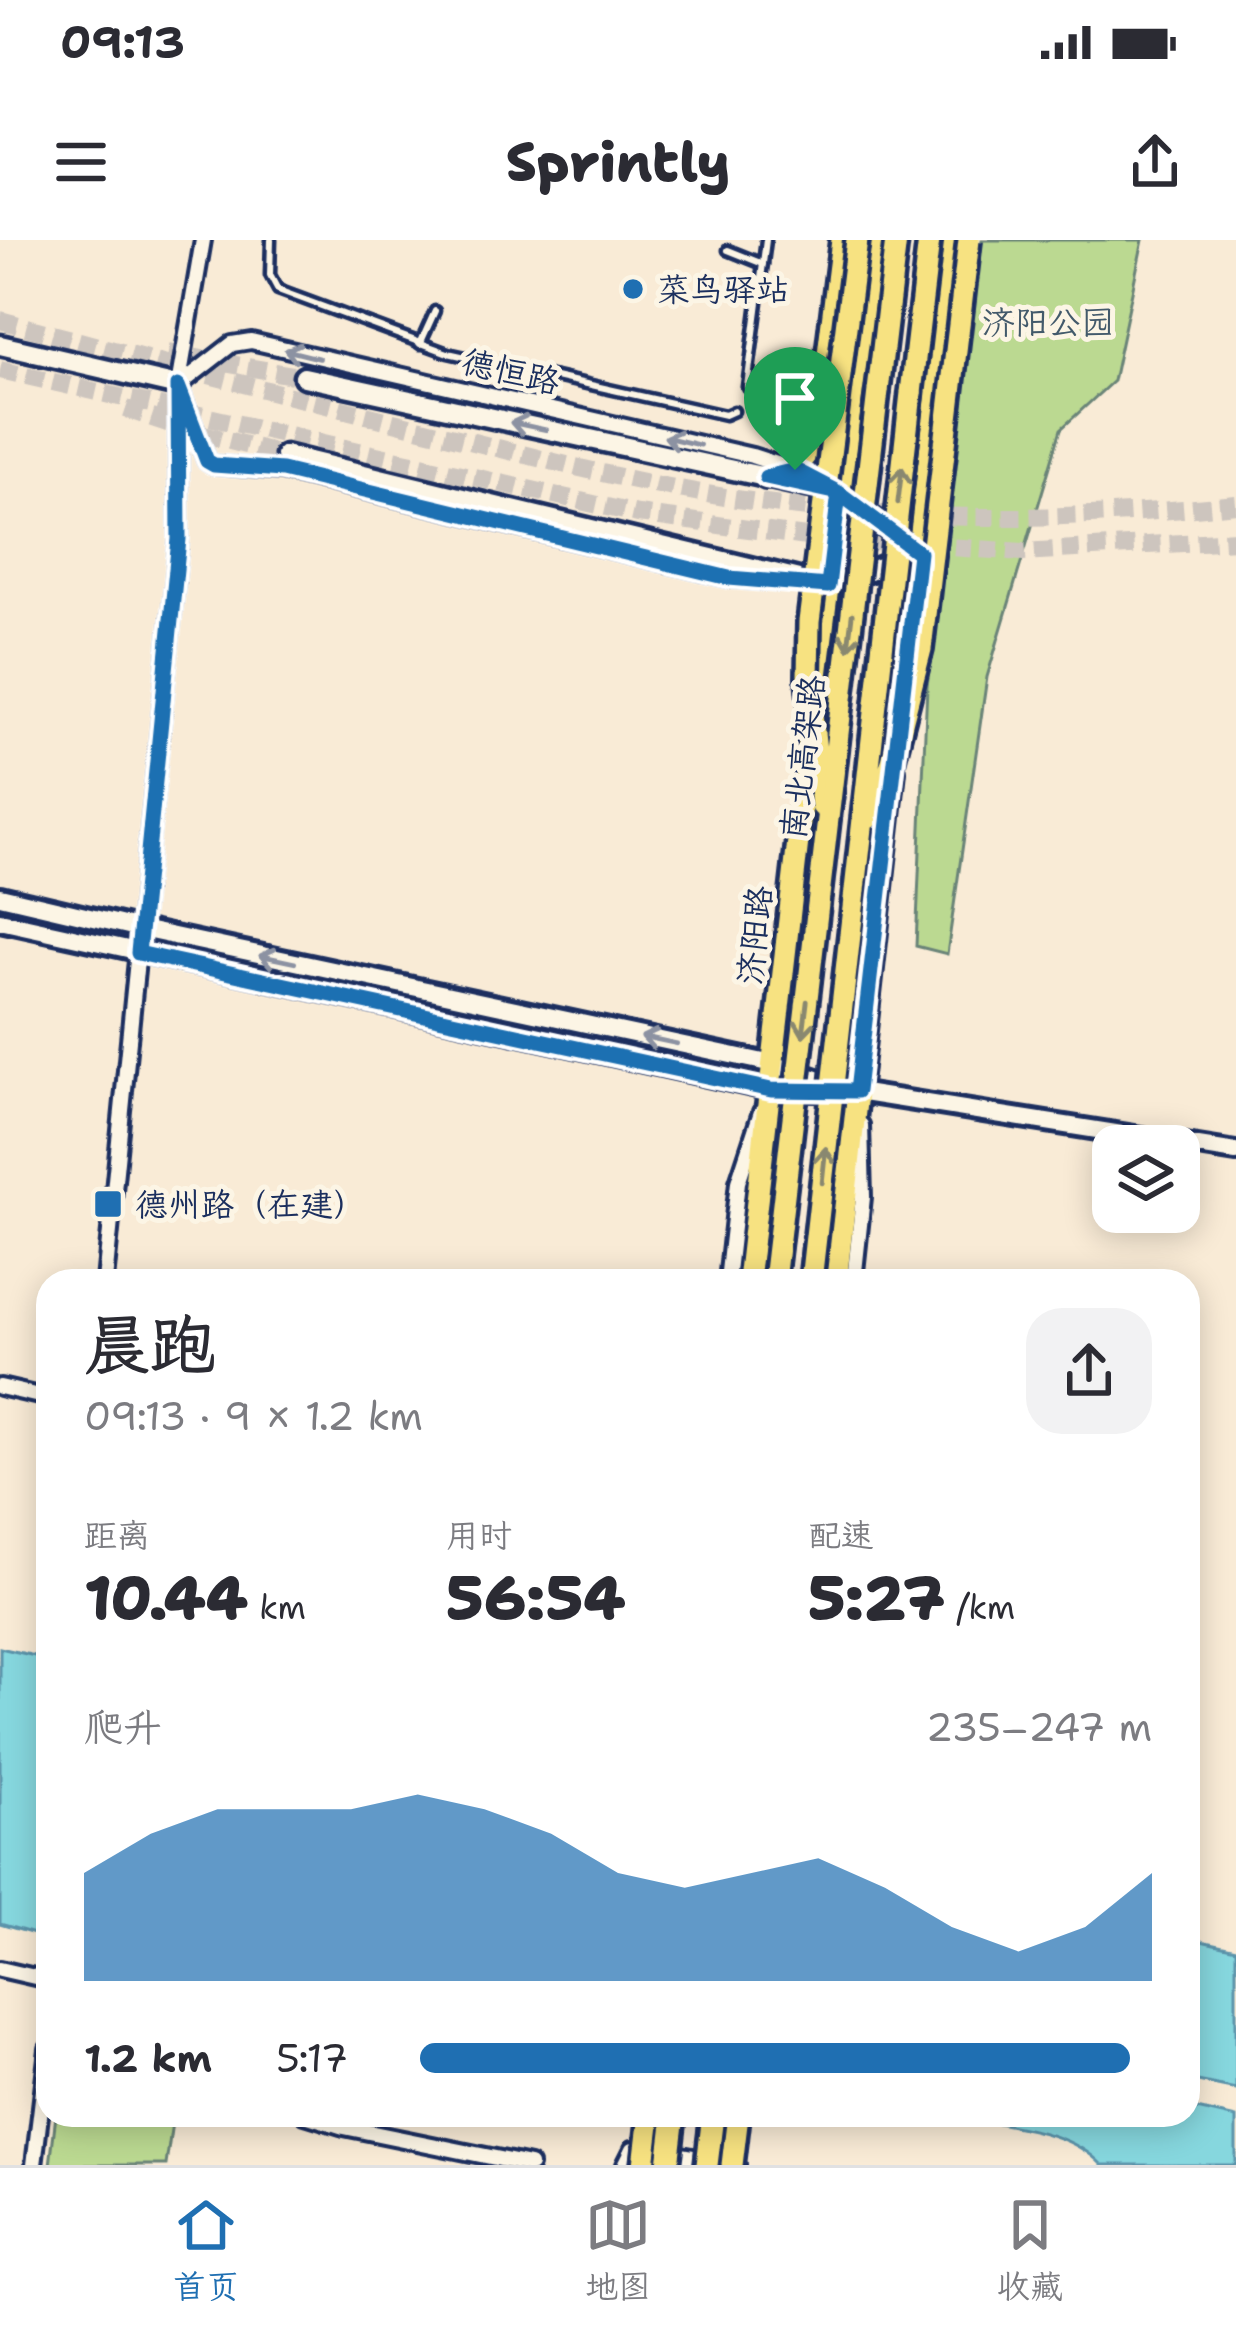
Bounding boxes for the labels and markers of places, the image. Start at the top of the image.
place label: 菜鸟驿站 [657,267,789,312]
marker: 菜鸟驿站 [620,276,646,302]
pin [744,347,846,470]
place label: 德州路（在建） [135,1182,366,1227]
marker: 德州路（在建） [92,1188,124,1220]

